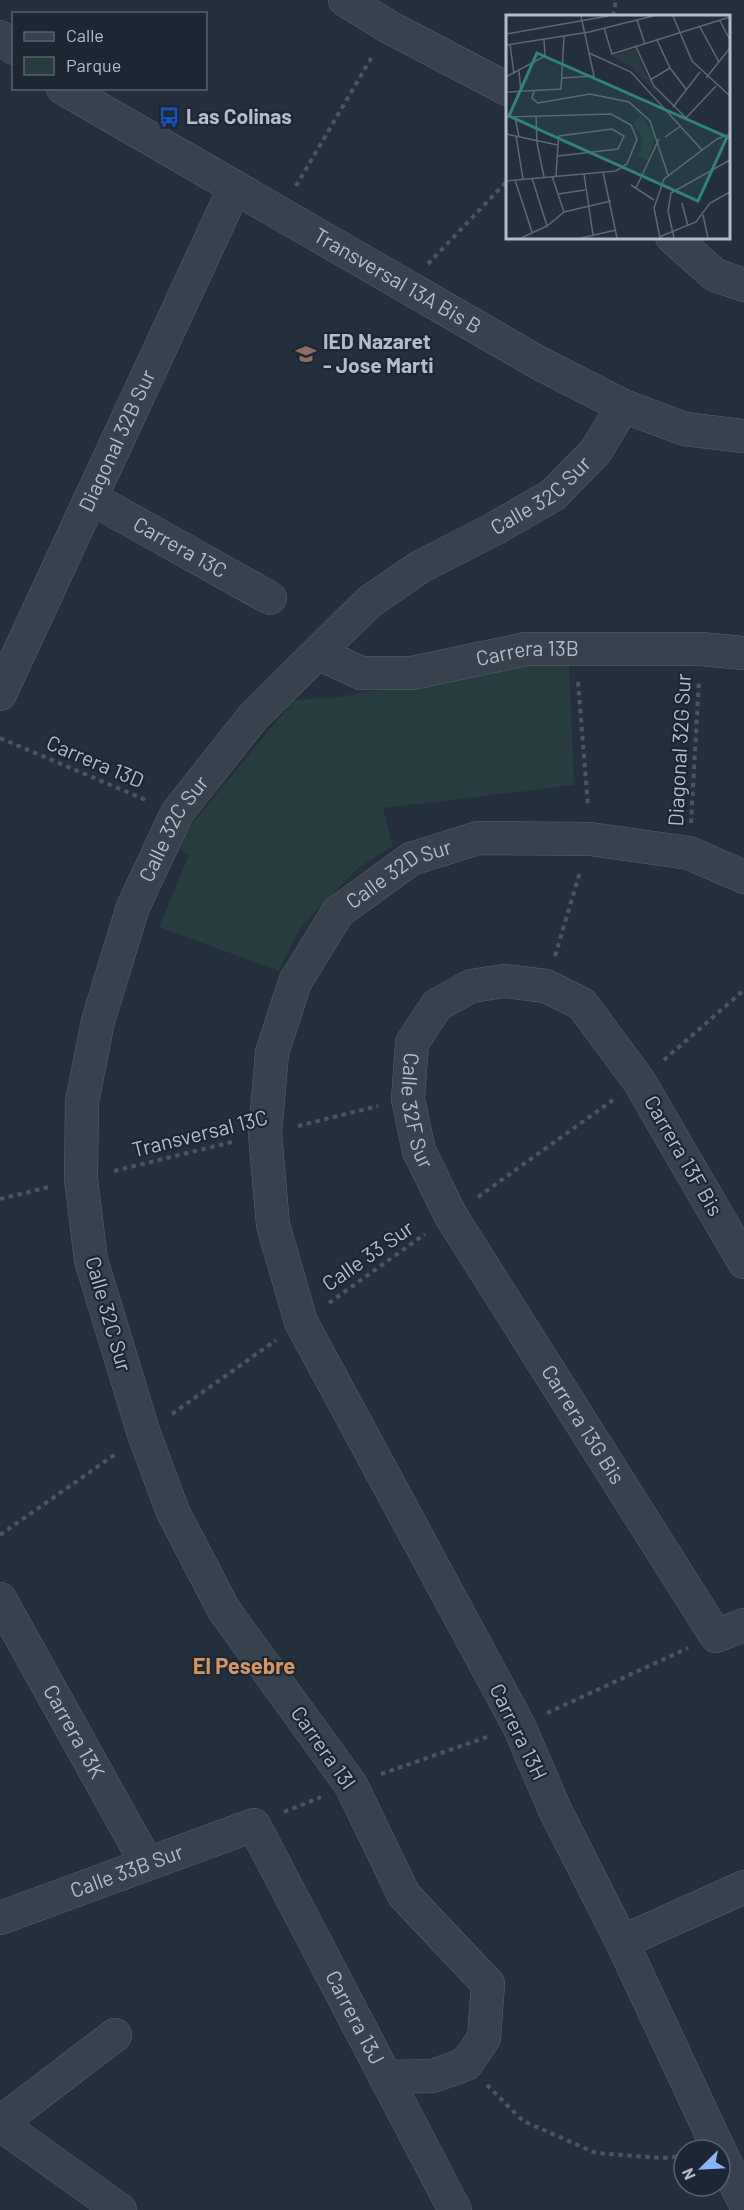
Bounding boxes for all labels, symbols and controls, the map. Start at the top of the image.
legend [12,12,207,90]
inset map [506,15,729,238]
text: Calle [66,24,104,46]
text: Parque [66,54,121,76]
place label: Las Colinas [186,103,292,128]
bus stop icon: Las Colinas [157,105,181,129]
street label: Transversal 13A Bis B [310,222,486,338]
place label: IED Nazaret - Jose Marti [323,328,434,377]
school or university icon: IED Nazaret - Jose Marti [294,342,318,366]
street label: Diagonal 32B Sur [72,365,160,515]
street label: Calle 32C Sur [486,450,595,539]
street label: Carrera 13C [130,510,232,583]
street label: Carrera 13B [473,635,579,670]
street label: Diagonal 32G Sur [662,672,695,827]
street label: Carrera 13D [43,729,148,792]
street label: Calle 32C Sur [133,770,213,885]
street label: Calle 32D Sur [340,833,455,913]
street label: Calle 32F Sur [397,1052,440,1173]
street label: Carrera 13F Bis [640,1090,729,1220]
street label: Transversal 13C [129,1104,270,1162]
street label: Calle 33 Sur [317,1214,418,1295]
street label: Calle 32C Sur [81,1253,138,1374]
street label: Carrera 13G Bis [537,1360,631,1488]
district label: El Pesebre [193,1652,295,1678]
street label: Carrera 13H [485,1679,553,1784]
street label: Carrera 13K [39,1680,111,1783]
street label: Carrera 13I [287,1701,362,1794]
street label: Calle 33B Sur [66,1838,187,1902]
street label: Carrera 13J [321,1966,391,2068]
north arrow [672,2138,732,2198]
text: N [677,2166,699,2183]

